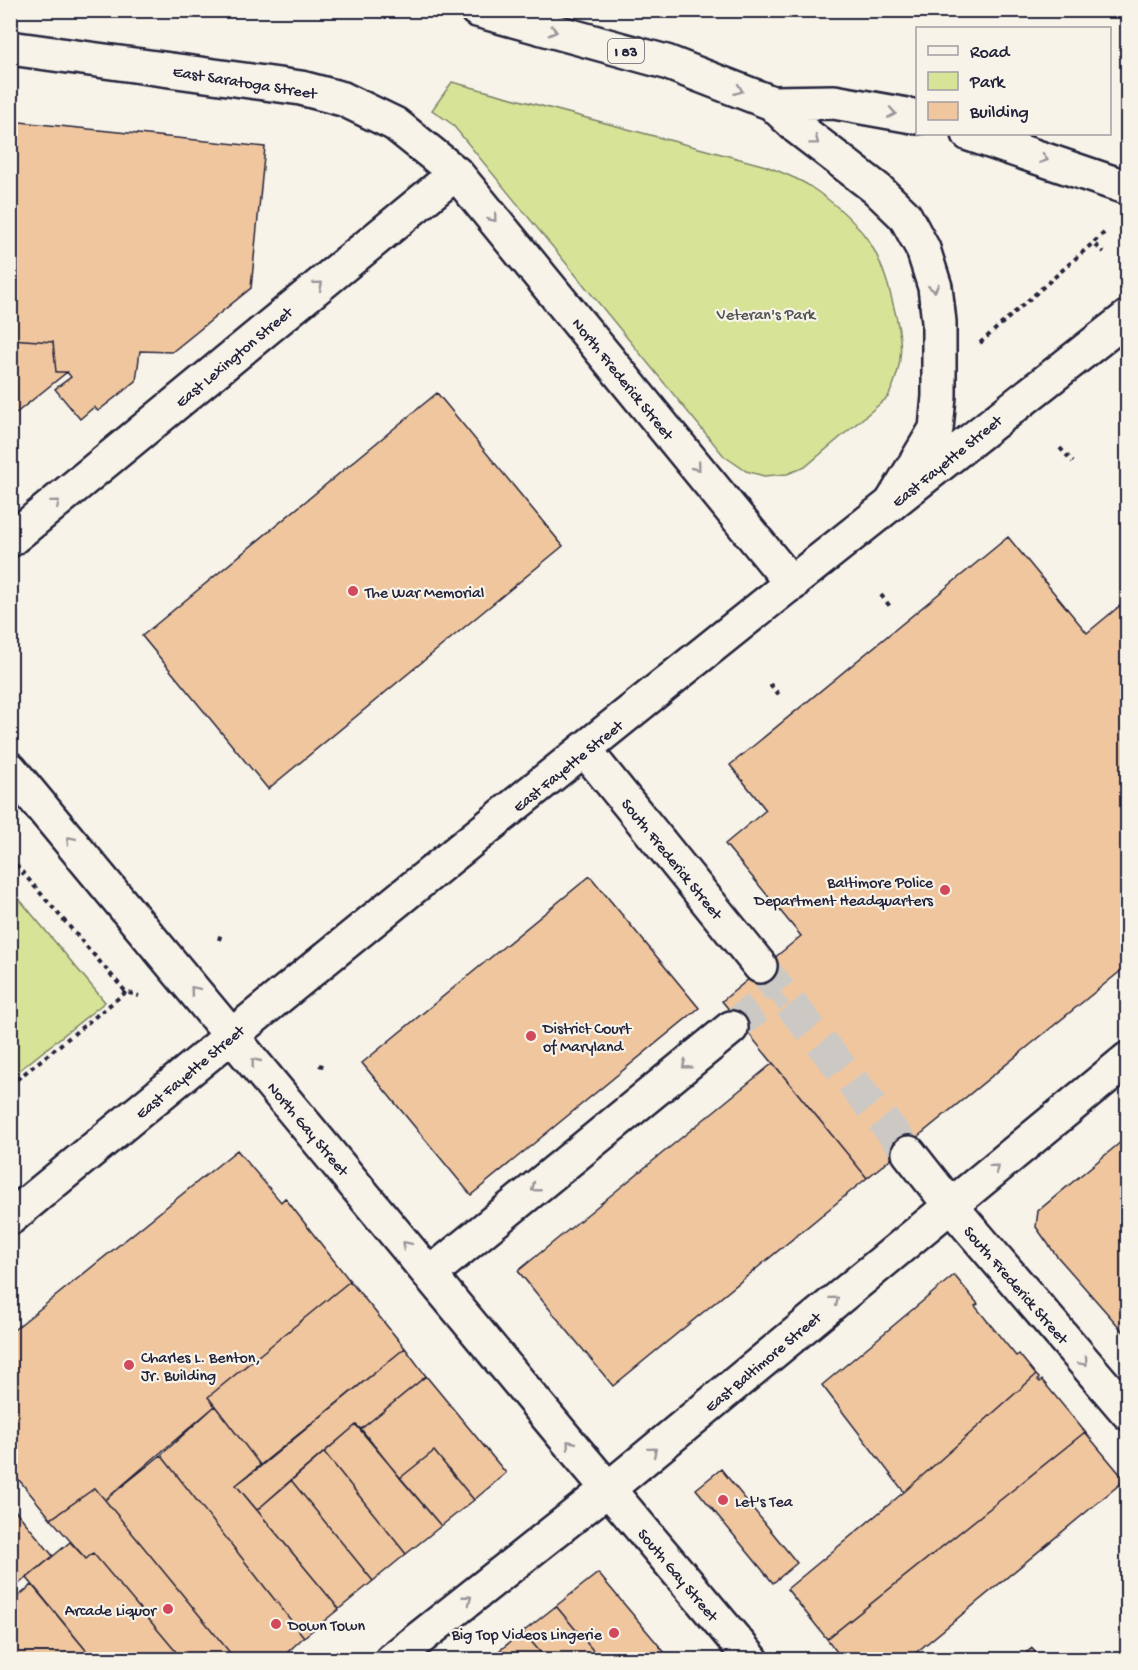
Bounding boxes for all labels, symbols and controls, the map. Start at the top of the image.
one-way arrow [548,24,558,37]
legend [916,27,1111,135]
road number: I 83 [608,39,644,63]
text: Road [970,43,1011,64]
street label: East Saratoga Street [171,64,319,105]
text: Park [969,73,1006,94]
one-way arrow [733,83,744,95]
text: Building [969,103,1029,124]
one-way arrow [887,106,897,119]
one-way arrow [809,134,820,145]
one-way arrow [1038,152,1049,165]
one-way arrow [486,211,497,222]
one-way arrow [313,282,324,293]
one-way arrow [927,283,940,293]
street label: East Lexington Street [173,303,299,413]
park label: Veteran's Park [716,307,817,326]
street label: North Frederick Street [566,315,677,446]
street label: East Fayette Street [889,412,1008,513]
one-way arrow [690,460,701,471]
one-way arrow [49,499,60,510]
marker: The War Memorial [346,584,360,598]
place label: The War Memorial [364,585,484,604]
street label: East Fayette Street [510,717,629,818]
street label: South Frederick Street [616,796,726,926]
one-way arrow [66,836,77,847]
place label: Baltimore Police Department Headquarters [753,875,934,912]
marker: Baltimore Police Department Headquarters [938,883,952,897]
one-way arrow [191,986,202,997]
place label: District Court of Maryland [542,1021,632,1058]
street label: East Fayette Street [133,1022,251,1125]
marker: District Court of Maryland [524,1029,538,1043]
one-way arrow [251,1058,262,1069]
one-way arrow [682,1058,693,1069]
street label: North Gay Street [262,1079,352,1182]
one-way arrow [988,1164,999,1175]
one-way arrow [531,1181,542,1192]
street label: South Frederick Street [958,1223,1072,1350]
one-way arrow [402,1241,413,1252]
one-way arrow [828,1297,839,1308]
street label: East Baltimore Street [702,1309,827,1418]
place label: Charles L. Benton, Jr. Building [141,1350,260,1387]
one-way arrow [1077,1355,1088,1366]
marker: Charles L. Benton, Jr. Building [122,1358,136,1372]
one-way arrow [566,1440,577,1451]
one-way arrow [646,1447,657,1458]
marker: Let's Tea [716,1493,730,1507]
place label: Let's Tea [735,1494,794,1513]
street label: South Gay Street [632,1526,722,1628]
one-way arrow [461,1596,472,1607]
marker: Arcade Liquor [161,1602,175,1616]
place label: Arcade Liquor [65,1603,157,1622]
marker: Down Town [269,1617,283,1631]
place label: Down Town [287,1618,365,1637]
marker: Big Top Videos Lingerie [607,1626,621,1640]
place label: Big Top Videos Lingerie [451,1627,603,1646]

